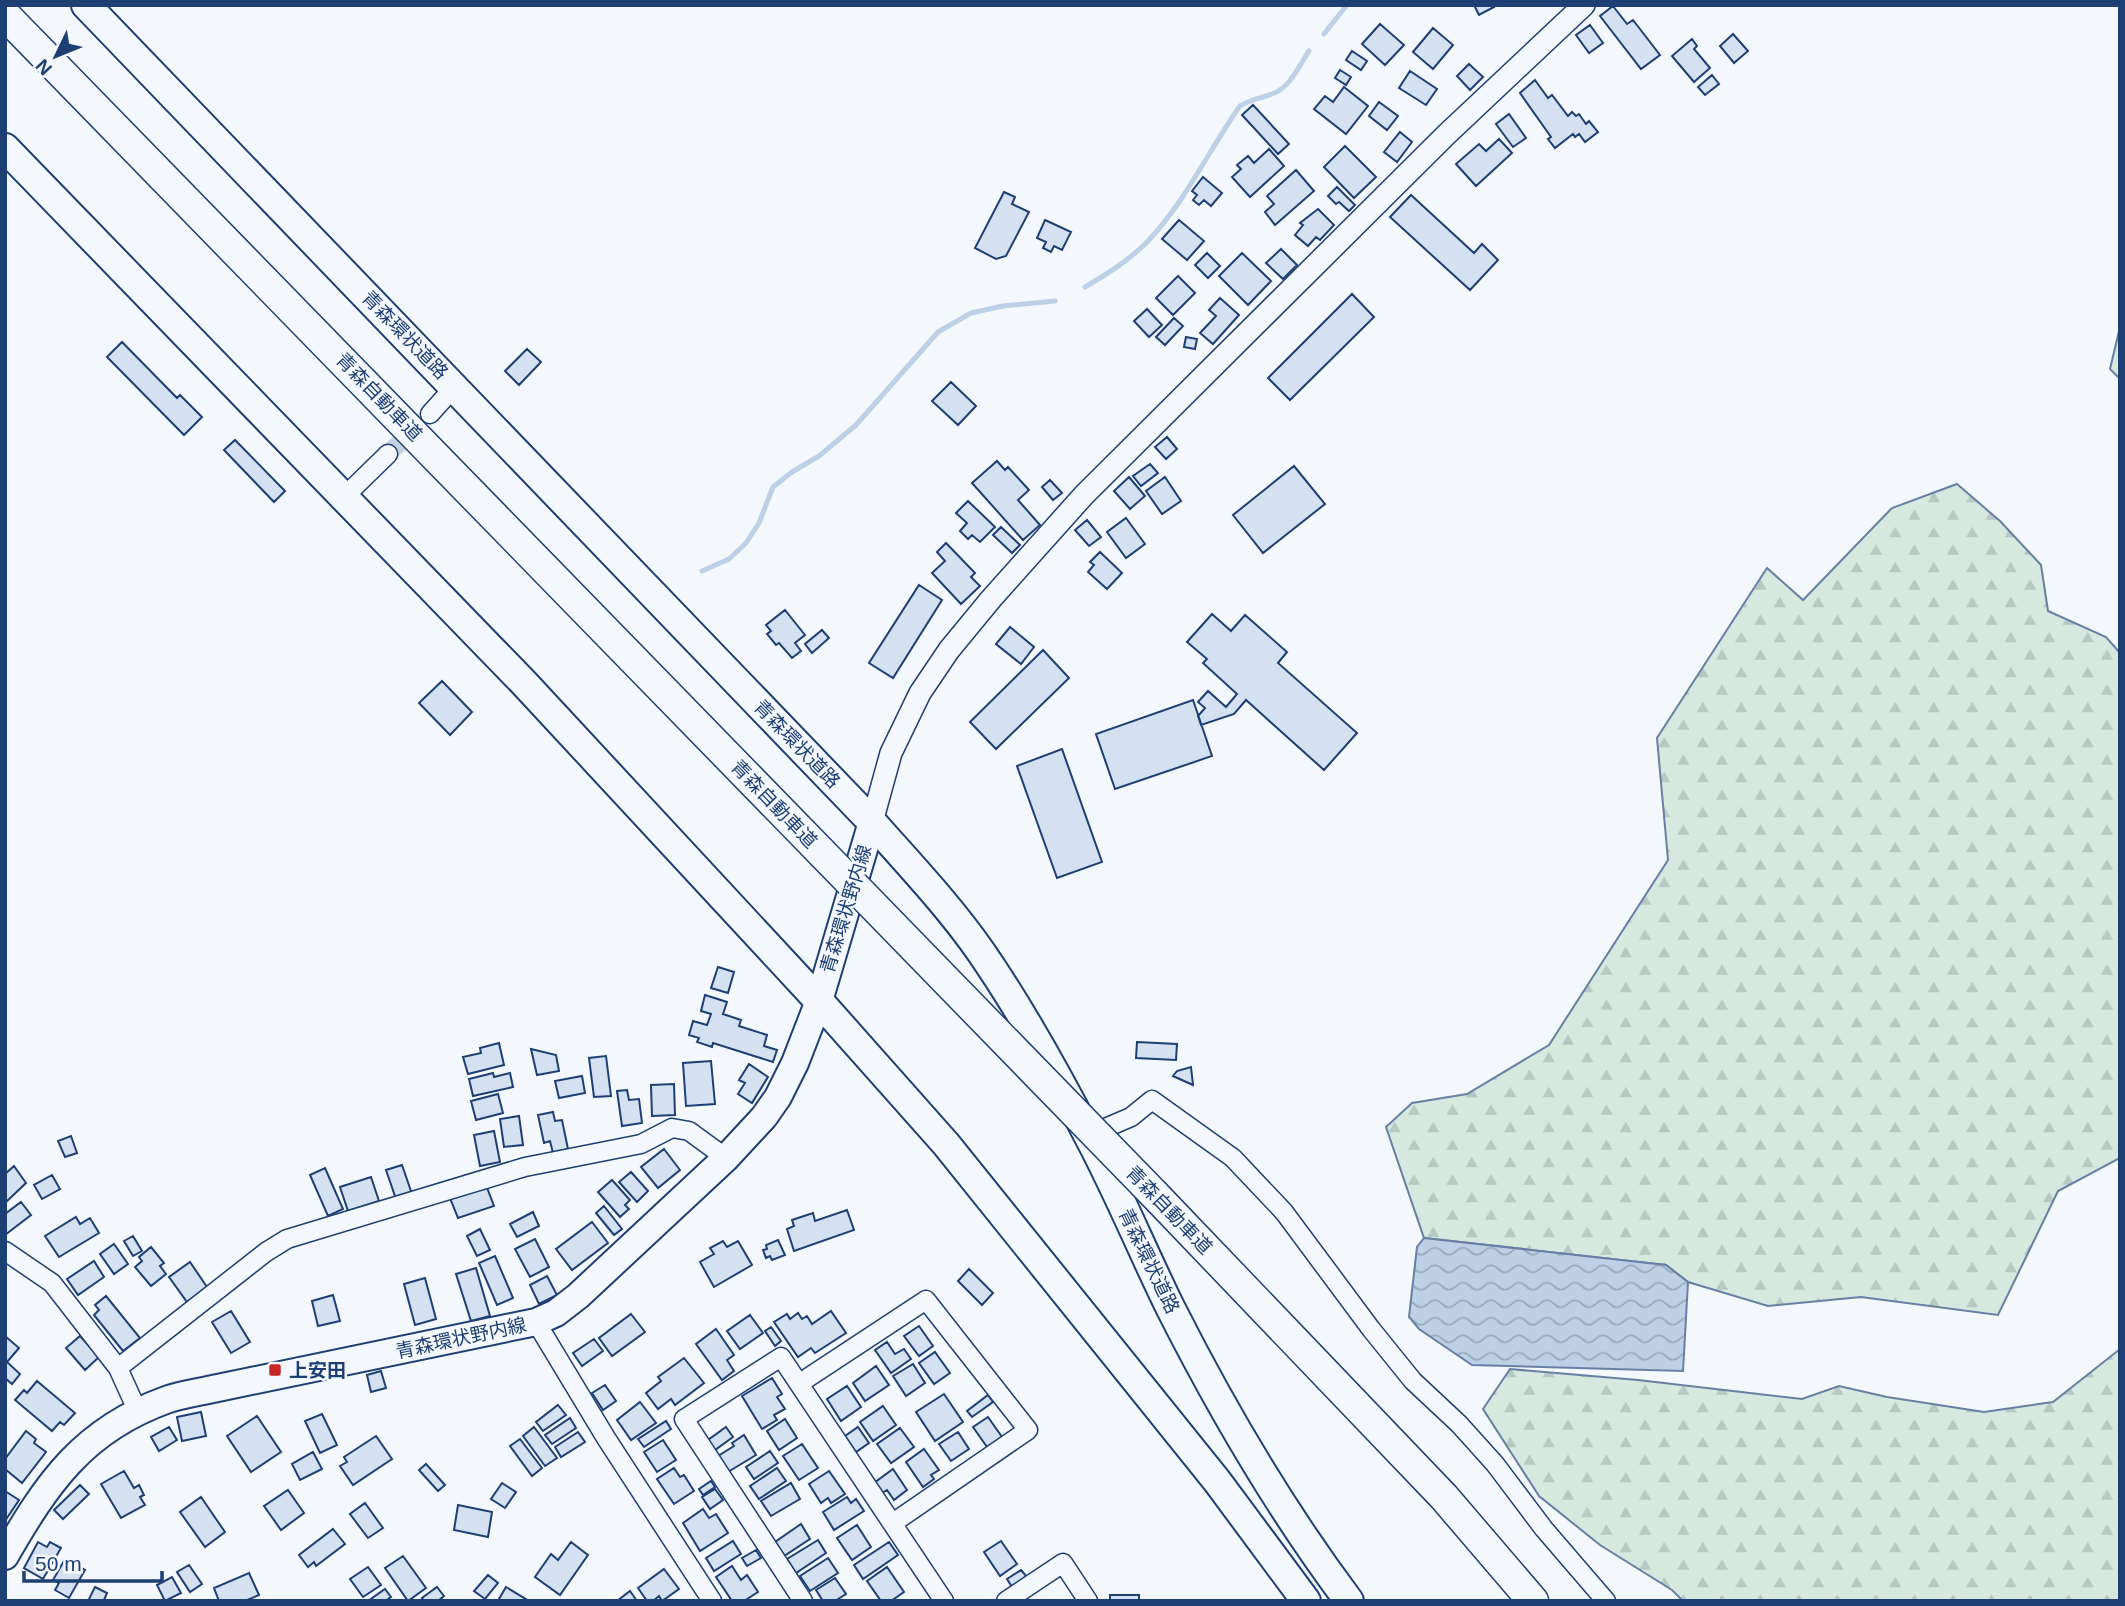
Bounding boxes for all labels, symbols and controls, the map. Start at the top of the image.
north arrow [21,21,91,91]
text: N [32,55,56,79]
street label: 青森環状道路 [358,287,452,383]
street label: 青森自動車道 [332,349,426,445]
street label: 青森環状道路 [750,696,844,792]
street label: 青森自動車道 [727,756,821,852]
street label: 青森環状野内線 [817,842,875,976]
street label: 青森自動車道 [1122,1162,1216,1258]
street label: 青森環状道路 [1115,1205,1183,1317]
street label: 青森環状野内線 [394,1314,528,1362]
place label: 上安田 [289,1360,346,1381]
marker: 上安田 [267,1362,283,1378]
scale bar [24,1540,163,1584]
text: 50 m [35,1552,82,1575]

